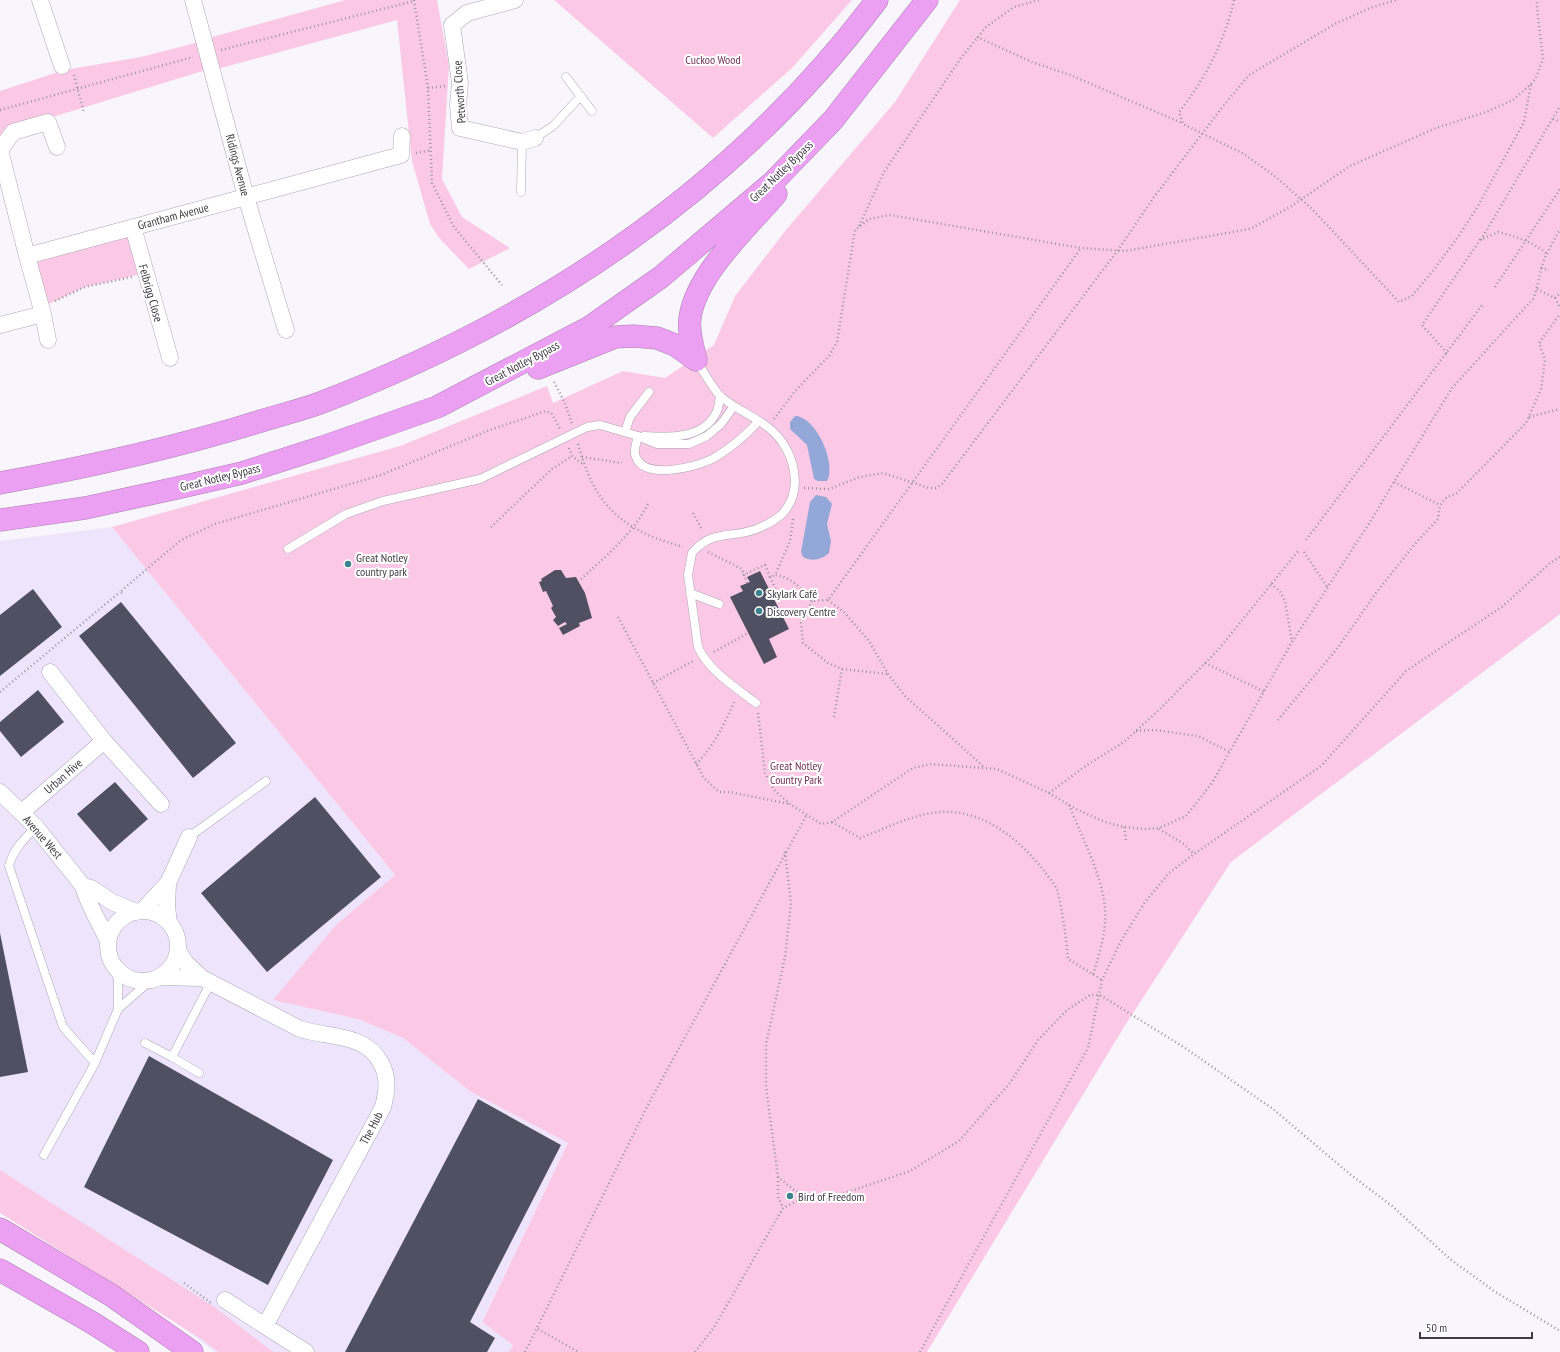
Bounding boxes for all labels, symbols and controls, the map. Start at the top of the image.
park label: Cuckoo Wood [685,52,741,67]
street label: Petworth Close [449,60,469,124]
street label: Ridings Avenue [223,133,253,198]
street label: Great Notley Bypass [746,137,816,205]
street label: Grantham Avenue [136,199,210,233]
street label: Felbrigg Close [136,262,166,324]
street label: Great Notley Bypass [482,337,562,389]
street label: Great Notley Bypass [178,460,262,494]
place label: Great Notley country park [356,550,408,579]
marker: Great Notley country park [343,559,353,569]
place label: Skylark Café [767,586,817,601]
marker: Skylark Café [754,588,764,598]
place label: Discovery Centre [767,604,836,619]
marker: Discovery Centre [754,606,764,616]
street label: Urban Hive [41,755,85,797]
park label: Great Notley Country Park [770,758,822,787]
street label: Avenue West [20,812,66,862]
street label: The Hub [356,1109,386,1147]
place label: Bird of Freedom [798,1189,864,1204]
marker: Bird of Freedom [785,1191,795,1201]
scale bar [1420,1314,1532,1340]
text: 50 m [1426,1320,1447,1335]

